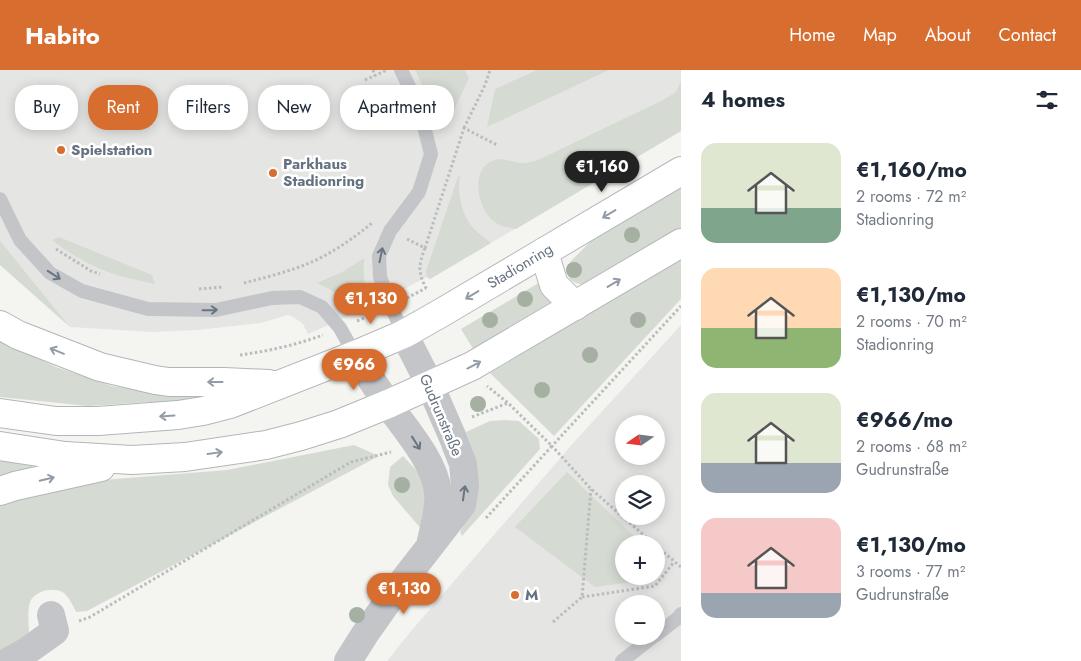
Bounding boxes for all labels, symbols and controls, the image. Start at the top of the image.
text: Habito [25,18,100,53]
text: Home [789,22,835,48]
text: Map [863,22,897,48]
text: About [925,22,970,48]
text: Contact [998,22,1056,48]
chip: Buy [15,85,78,130]
chip: Rent [88,85,158,130]
chip: Filters [168,85,248,130]
chip: New [258,85,330,130]
chip: Apartment [340,85,454,130]
text: 4 homes [701,85,785,115]
icon: filters [1033,86,1061,114]
place label: Spielstation [71,139,153,161]
marker: Spielstation [55,144,67,156]
pin: €1,160 [561,150,643,193]
place label: Parkhaus Stadionring [283,153,364,192]
text: €1,160 [575,155,629,178]
text: €1,160/mo [856,155,967,185]
icon: home [741,163,801,223]
marker: Parkhaus Stadionring [267,167,279,179]
text: 2 rooms · 72 m² [856,185,966,208]
text: Stadionring [856,208,934,231]
one-way arrow [603,209,617,219]
street label: Stadionring [483,238,557,294]
one-way arrow [377,248,386,264]
one-way arrow [47,269,61,280]
one-way arrow [607,277,621,287]
text: €1,130/mo [856,280,966,310]
pin: €1,130 [330,282,412,325]
text: €1,130 [345,287,397,310]
icon: home [741,288,801,348]
one-way arrow [465,290,479,300]
one-way arrow [201,305,217,314]
text: 2 rooms · 70 m² [856,310,967,333]
text: Stadionring [856,333,934,356]
one-way arrow [50,345,65,355]
pin: €966 [324,348,384,391]
text: €966 [333,353,375,376]
one-way arrow [467,359,481,369]
street label: Gudrunstraße [414,371,468,460]
one-way arrow [207,377,223,387]
text: €966/mo [856,405,953,435]
one-way arrow [159,412,175,421]
icon: home [741,413,801,473]
north arrow [615,415,665,465]
map controls [615,415,665,645]
text: 2 rooms · 68 m² [856,435,967,458]
one-way arrow [411,436,421,450]
one-way arrow [207,447,223,457]
text: Gudrunstraße [856,458,949,481]
one-way arrow [39,474,55,483]
button: layers [615,475,665,525]
one-way arrow [459,485,469,501]
text: €1,130/mo [856,530,966,560]
button: + [615,535,665,585]
icon: home [741,538,801,598]
text: 3 rooms · 77 m² [856,560,965,583]
pin: €1,130 [363,572,445,615]
text: €1,130 [378,577,430,600]
text: Gudrunstraße [856,583,949,606]
place label: M [525,584,538,606]
marker: M [509,589,521,601]
button: − [615,595,665,645]

